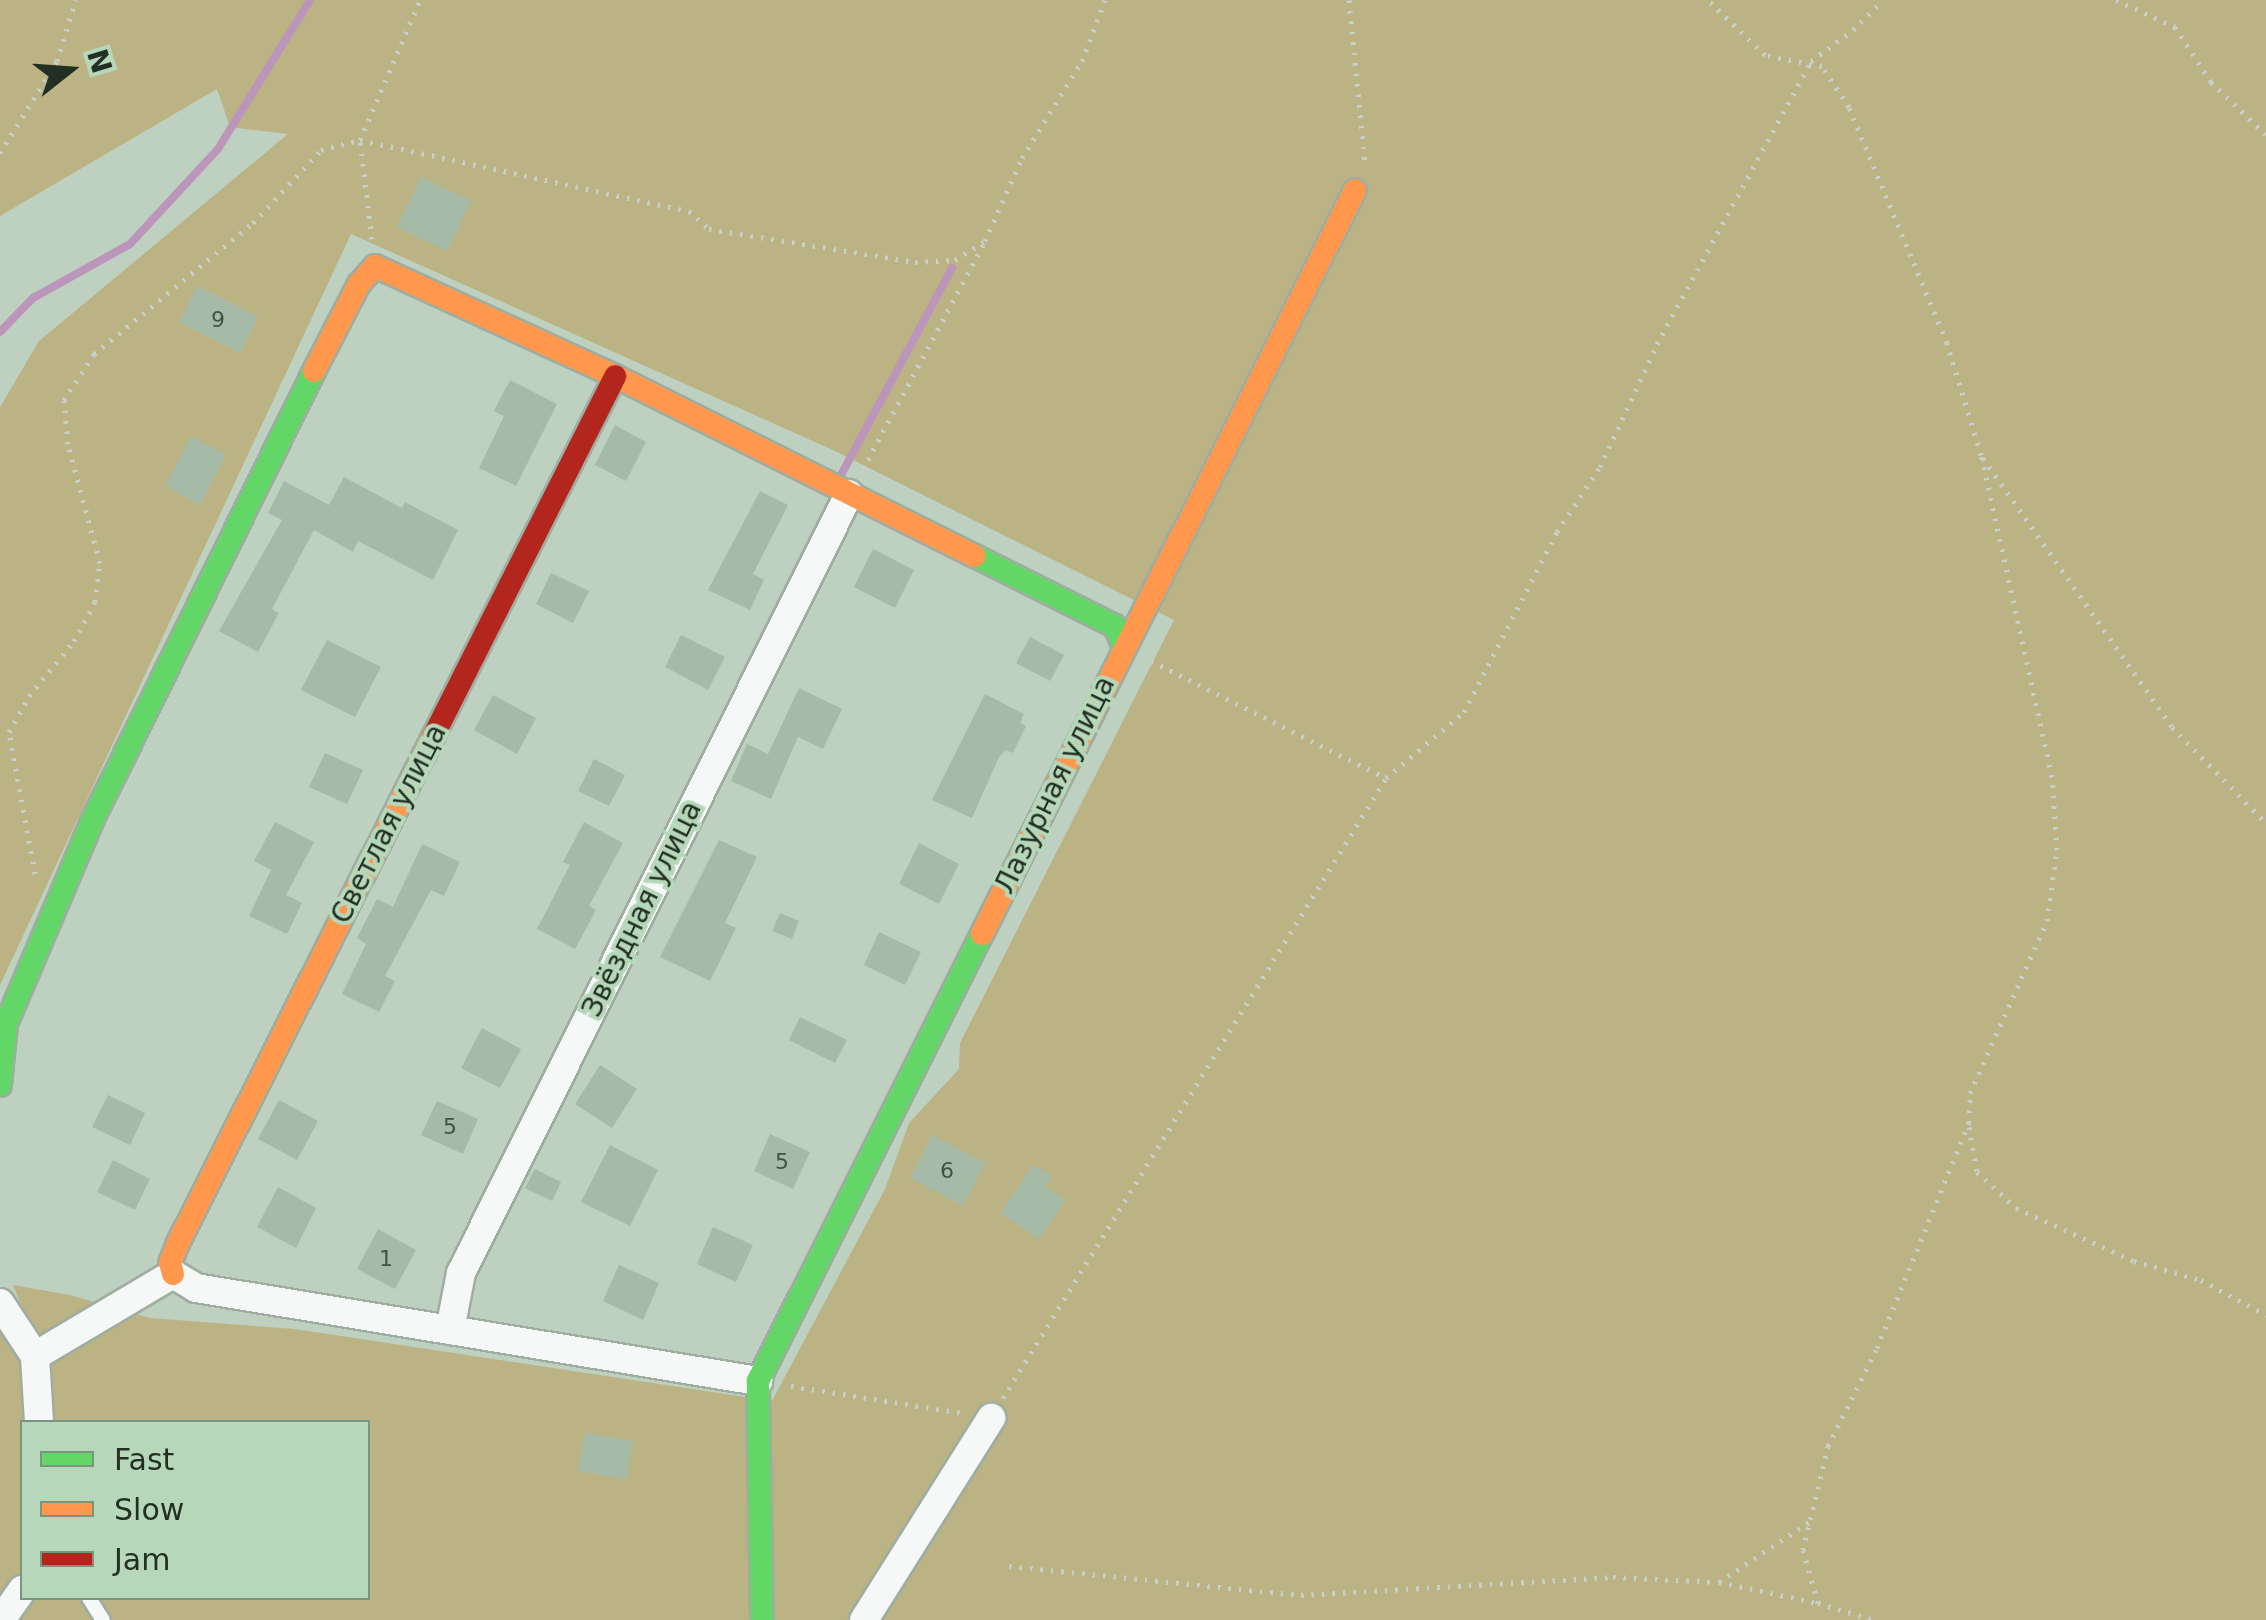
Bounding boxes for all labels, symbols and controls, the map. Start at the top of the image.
north arrow [20,20,120,120]
text: N [80,45,118,77]
house number: 9 [211,307,225,333]
street label: Лазурная улица [988,671,1122,899]
street label: Светлая улица [324,719,454,929]
street label: Звёздная улица [575,796,709,1022]
house number: 5 [443,1114,457,1140]
house number: 5 [775,1149,789,1175]
house number: 6 [940,1158,954,1184]
house number: 1 [379,1246,393,1272]
legend [20,1420,370,1600]
text: Fast [114,1442,174,1477]
text: Slow [114,1492,184,1527]
text: Jam [114,1542,170,1577]

